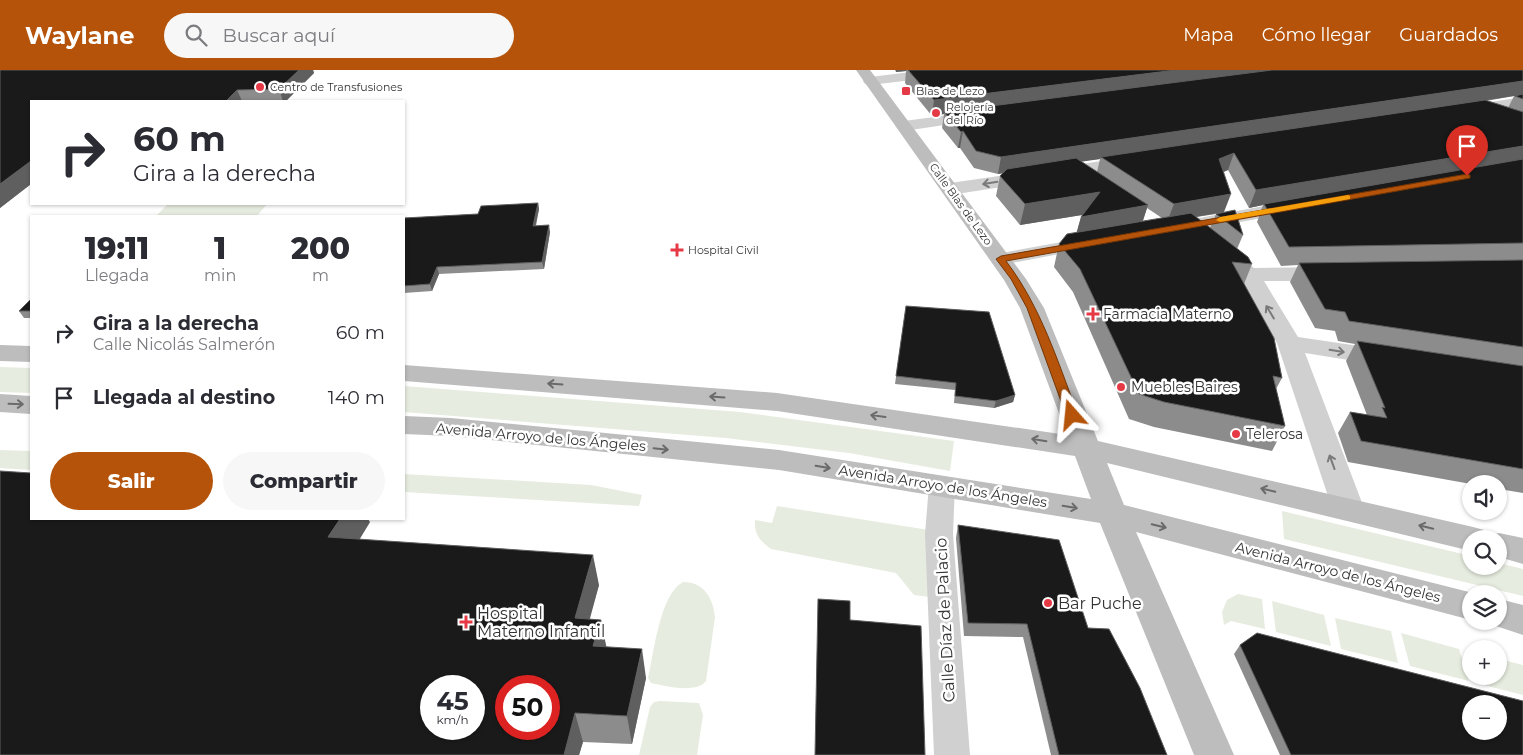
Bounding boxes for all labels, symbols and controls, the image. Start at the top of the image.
search box [164,13,514,58]
text: Waylane [25,21,134,50]
icon: search [182,21,210,49]
text: Buscar aquí [222,24,335,47]
text: Mapa [1183,24,1234,46]
text: Cómo llegar [1262,24,1371,46]
text: Guardados [1399,24,1498,46]
place label: Centro de Transfusiones [270,80,403,94]
marker: Centro de Transfusiones [254,81,266,93]
place label: Blas de Lezo [916,84,984,98]
marker: Blas de Lezo [900,85,912,97]
place label: Relojería del Río [946,100,994,127]
marker: Relojería del Río [930,107,942,119]
text: 60 m [133,117,226,160]
icon: right [50,120,115,185]
pin [1446,125,1488,176]
icon: arrive [1453,132,1481,160]
text: Gira a la derecha [133,160,316,187]
street label: Calle Blas de Lezo [927,160,996,248]
one-way arrow [983,178,999,188]
text: 19:11 [85,230,149,267]
text: 1 [214,230,226,267]
text: 200 [291,230,350,267]
marker: Hospital Civil [670,243,684,257]
place label: Hospital Civil [688,243,759,257]
text: Llegada [85,266,149,285]
text: min [204,266,236,285]
text: m [312,266,329,285]
place label: Farmacia Materno [1103,305,1231,323]
one-way arrow [1265,306,1275,320]
marker: Farmacia Materno [1087,308,1099,320]
text: Gira a la derecha [93,312,259,335]
icon: right [50,319,78,347]
text: 60 m [336,321,385,344]
text: Calle Nicolás Salmerón [93,335,275,354]
one-way arrow [1329,346,1345,356]
place label: Muebles Baires [1131,378,1238,396]
one-way arrow [547,380,563,389]
marker: Muebles Baires [1115,381,1127,393]
icon: arrive [50,384,78,412]
text: Llegada al destino [93,386,275,409]
text: 140 m [328,386,385,409]
position arrow [1045,388,1097,440]
one-way arrow [709,392,725,402]
one-way arrow [7,399,23,408]
one-way arrow [871,411,887,421]
street label: Avenida Arroyo de los Ángeles [435,419,647,455]
place label: Telerosa [1246,425,1303,443]
marker: Telerosa [1230,428,1242,440]
one-way arrow [1031,435,1047,445]
one-way arrow [653,444,669,453]
button: Salir [50,452,213,510]
button: Compartir [223,452,385,510]
one-way arrow [1327,455,1336,470]
street label: Avenida Arroyo de los Ángeles [837,461,1049,511]
one-way arrow [814,462,830,472]
map controls [1462,475,1507,740]
button: sound [1462,475,1507,520]
one-way arrow [1260,485,1276,494]
one-way arrow [1061,502,1077,512]
one-way arrow [1151,522,1167,531]
one-way arrow [1418,522,1434,531]
button: search [1462,530,1507,575]
street label: Calle Díaz de Palacio [931,537,959,703]
street label: Avenida Arroyo de los Ángeles [1234,538,1443,606]
button: layers [1462,585,1507,630]
place label: Bar Puche [1058,594,1142,613]
marker: Bar Puche [1042,597,1054,609]
place label: Hospital Materno Infantil [477,604,605,641]
marker: Hospital Materno Infantil [459,615,473,629]
button: + [1462,640,1507,685]
speed limit sign: 50 [495,675,560,740]
text: 45 [436,686,469,716]
button: − [1462,695,1507,740]
text: km/h [436,712,469,727]

